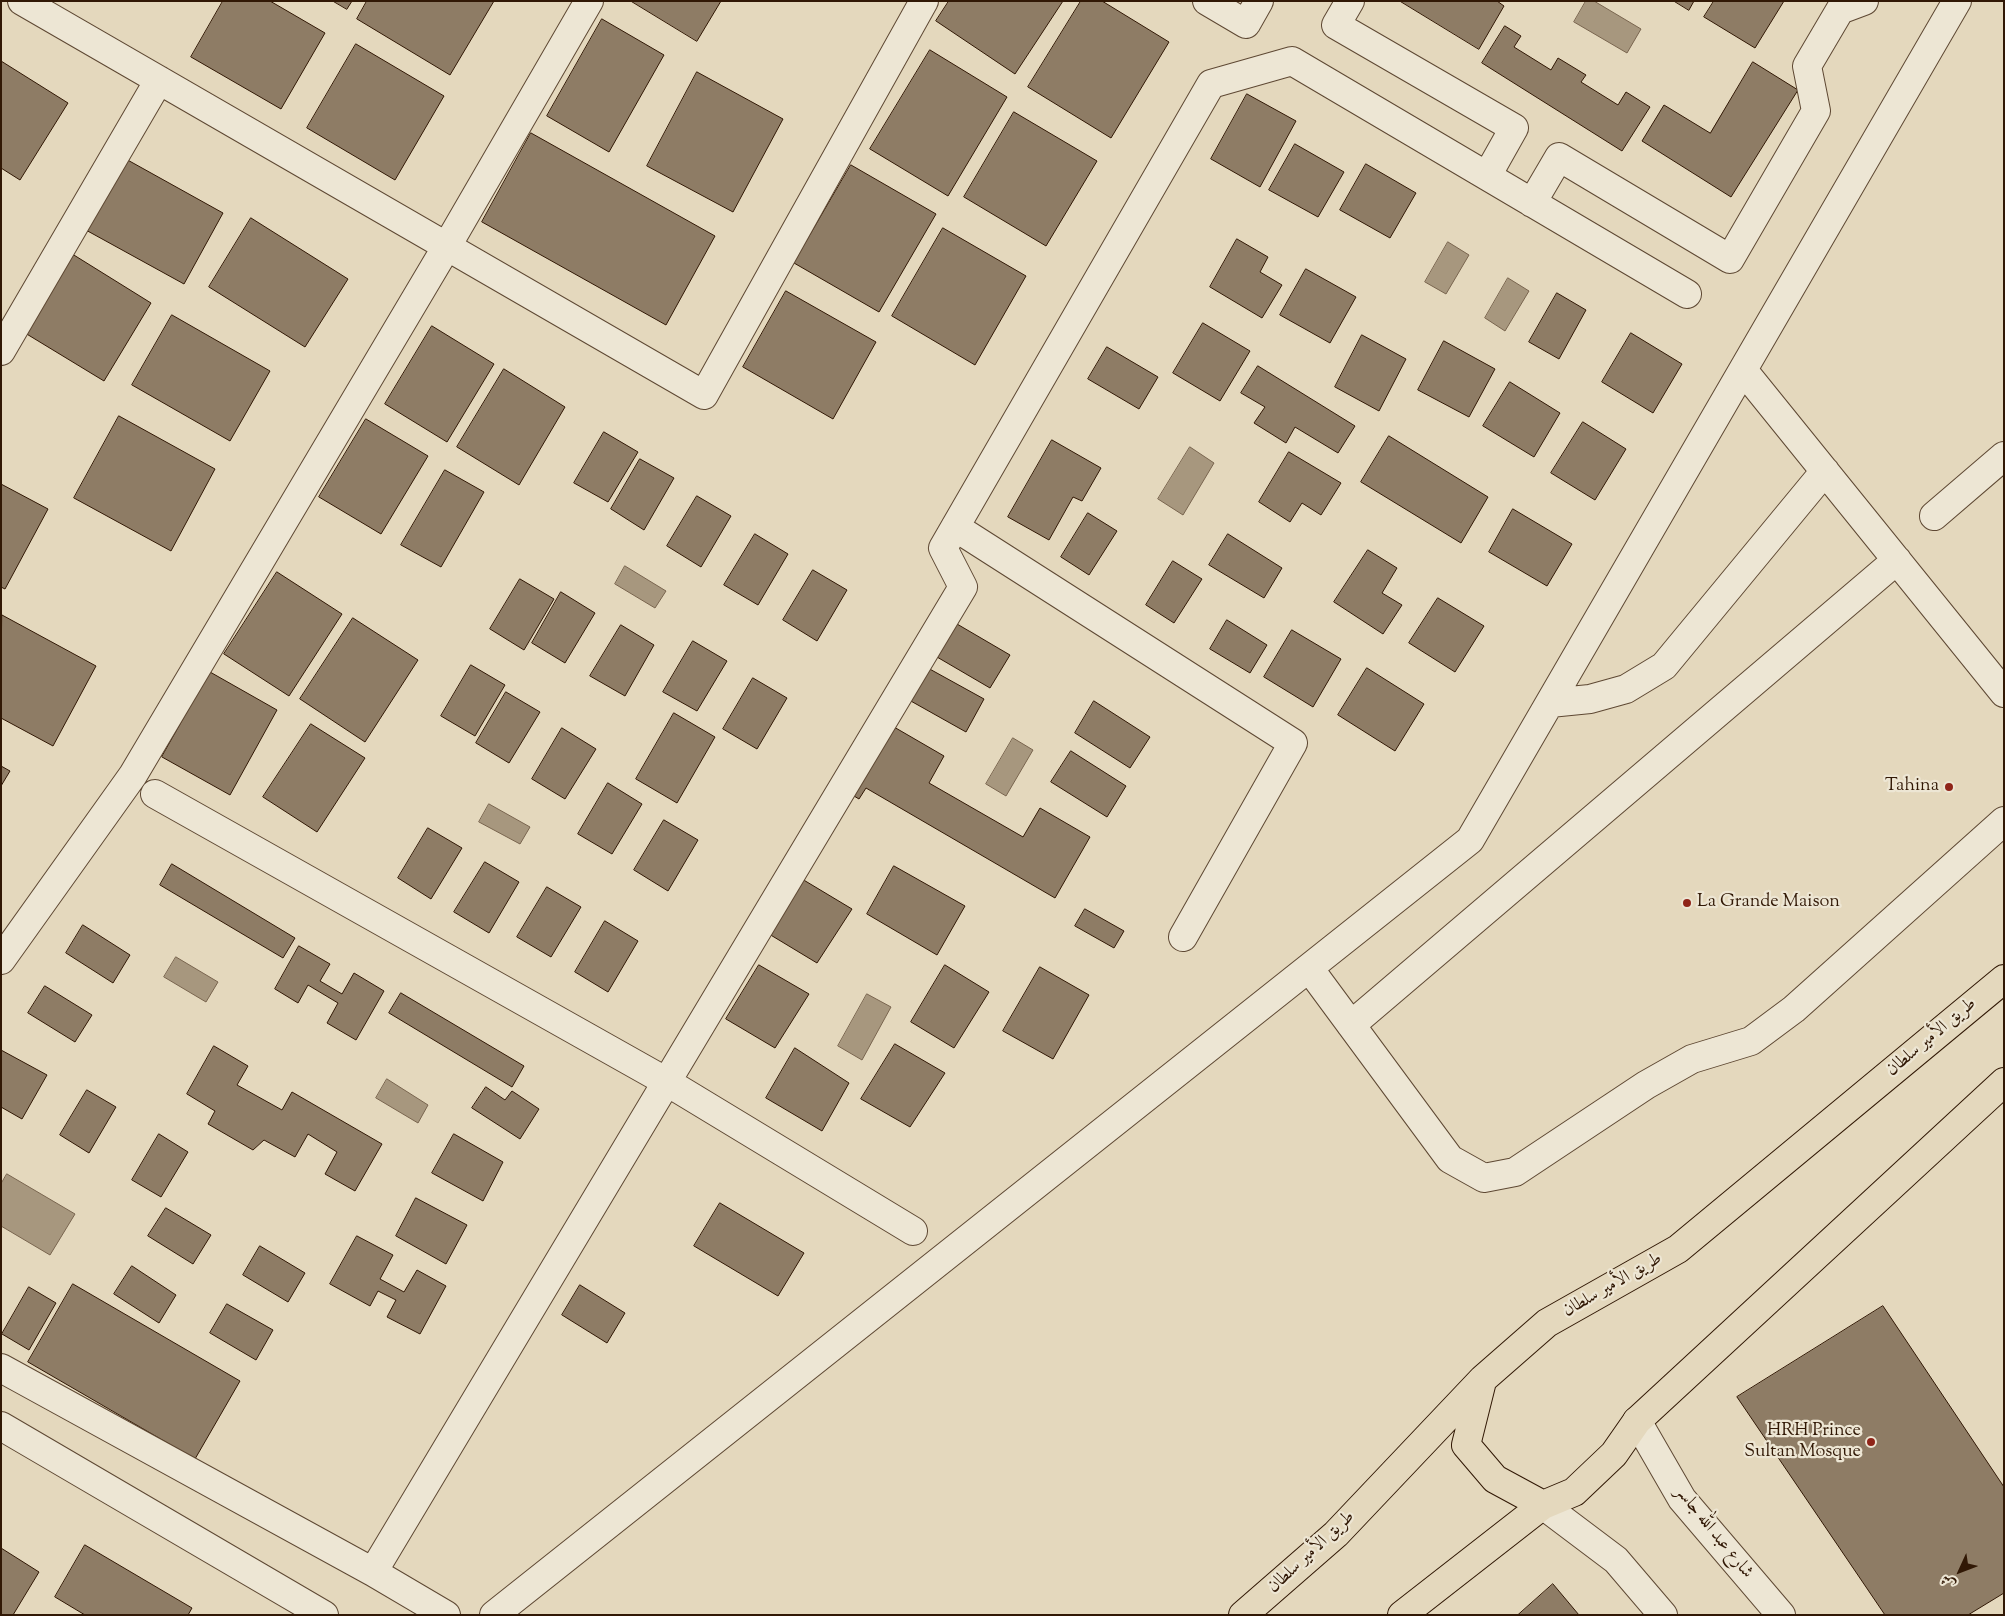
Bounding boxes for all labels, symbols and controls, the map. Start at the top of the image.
place label: Tahina [1885,776,1939,798]
marker: Tahina [1943,781,1955,793]
place label: La Grande Maison [1697,892,1840,914]
marker: La Grande Maison [1681,897,1693,909]
street label: طريق الأمير سلطان [1883,994,1981,1082]
street label: طريق الأمير سلطان [1560,1249,1666,1323]
place label: HRH Prince Sultan Mosque [1744,1421,1861,1464]
marker: HRH Prince Sultan Mosque [1865,1436,1877,1448]
street label: شارع عبد الله جاسر [1669,1482,1757,1584]
street label: طريق الأمير سلطان [1264,1507,1360,1599]
north arrow [1935,1546,1985,1596]
text: ش [1937,1569,1961,1593]

